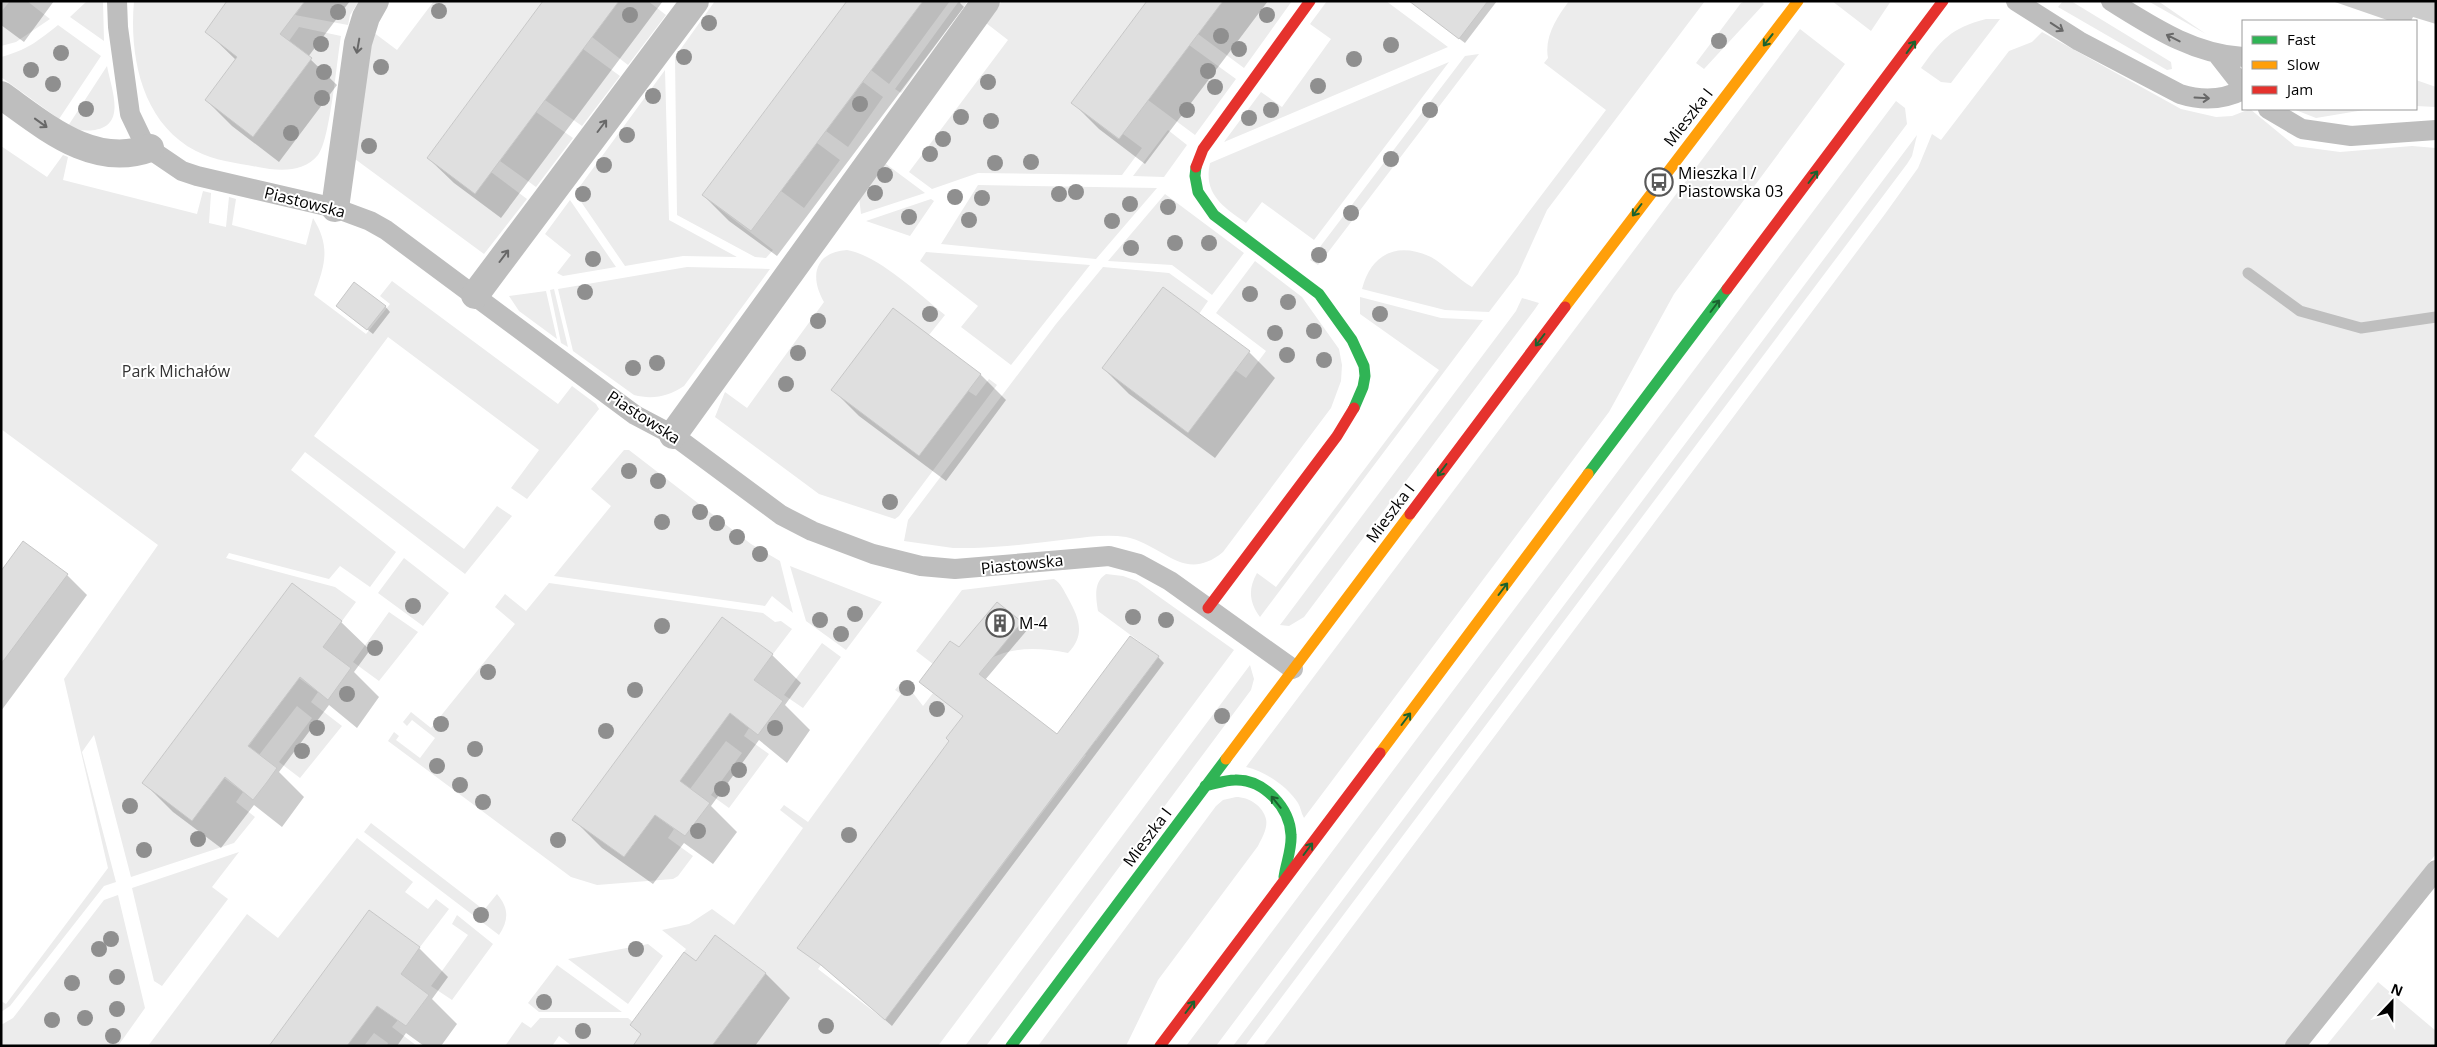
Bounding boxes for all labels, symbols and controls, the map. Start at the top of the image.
legend [2242,20,2417,110]
one-way arrow [2050,22,2064,32]
text: Fast [2287,29,2316,49]
one-way arrow [1763,33,1774,46]
one-way arrow [2165,33,2180,43]
one-way arrow [353,38,363,54]
one-way arrow [1906,40,1916,54]
text: Slow [2287,54,2320,74]
text: Jam [2285,79,2313,99]
street label: Mieszka I [1658,83,1718,151]
one-way arrow [2194,94,2210,103]
one-way arrow [34,118,48,128]
one-way arrow [597,119,607,133]
place label: Mieszka I / Piastowska 03 [1678,162,1783,202]
bus stop icon: Mieszka I / Piastowska 03 [1644,167,1674,197]
one-way arrow [1808,171,1819,184]
street label: Piastowska [262,181,348,223]
one-way arrow [1632,203,1643,216]
one-way arrow [499,249,509,263]
one-way arrow [1710,300,1721,313]
one-way arrow [1535,333,1545,347]
park label: Park Michałów [122,360,231,382]
street label: Piastowska [603,385,685,449]
one-way arrow [1437,463,1448,476]
street label: Mieszka I [1361,479,1419,547]
street label: Piastowska [980,549,1064,579]
one-way arrow [1498,583,1509,596]
building icon: M-4 [985,608,1015,638]
place label: M-4 [1019,612,1048,634]
one-way arrow [1401,712,1411,726]
one-way arrow [1271,796,1282,809]
street label: Mieszka I [1118,803,1176,871]
one-way arrow [1303,842,1313,856]
north arrow [2367,977,2417,1027]
text: N [2388,979,2406,1000]
one-way arrow [1184,1001,1195,1014]

